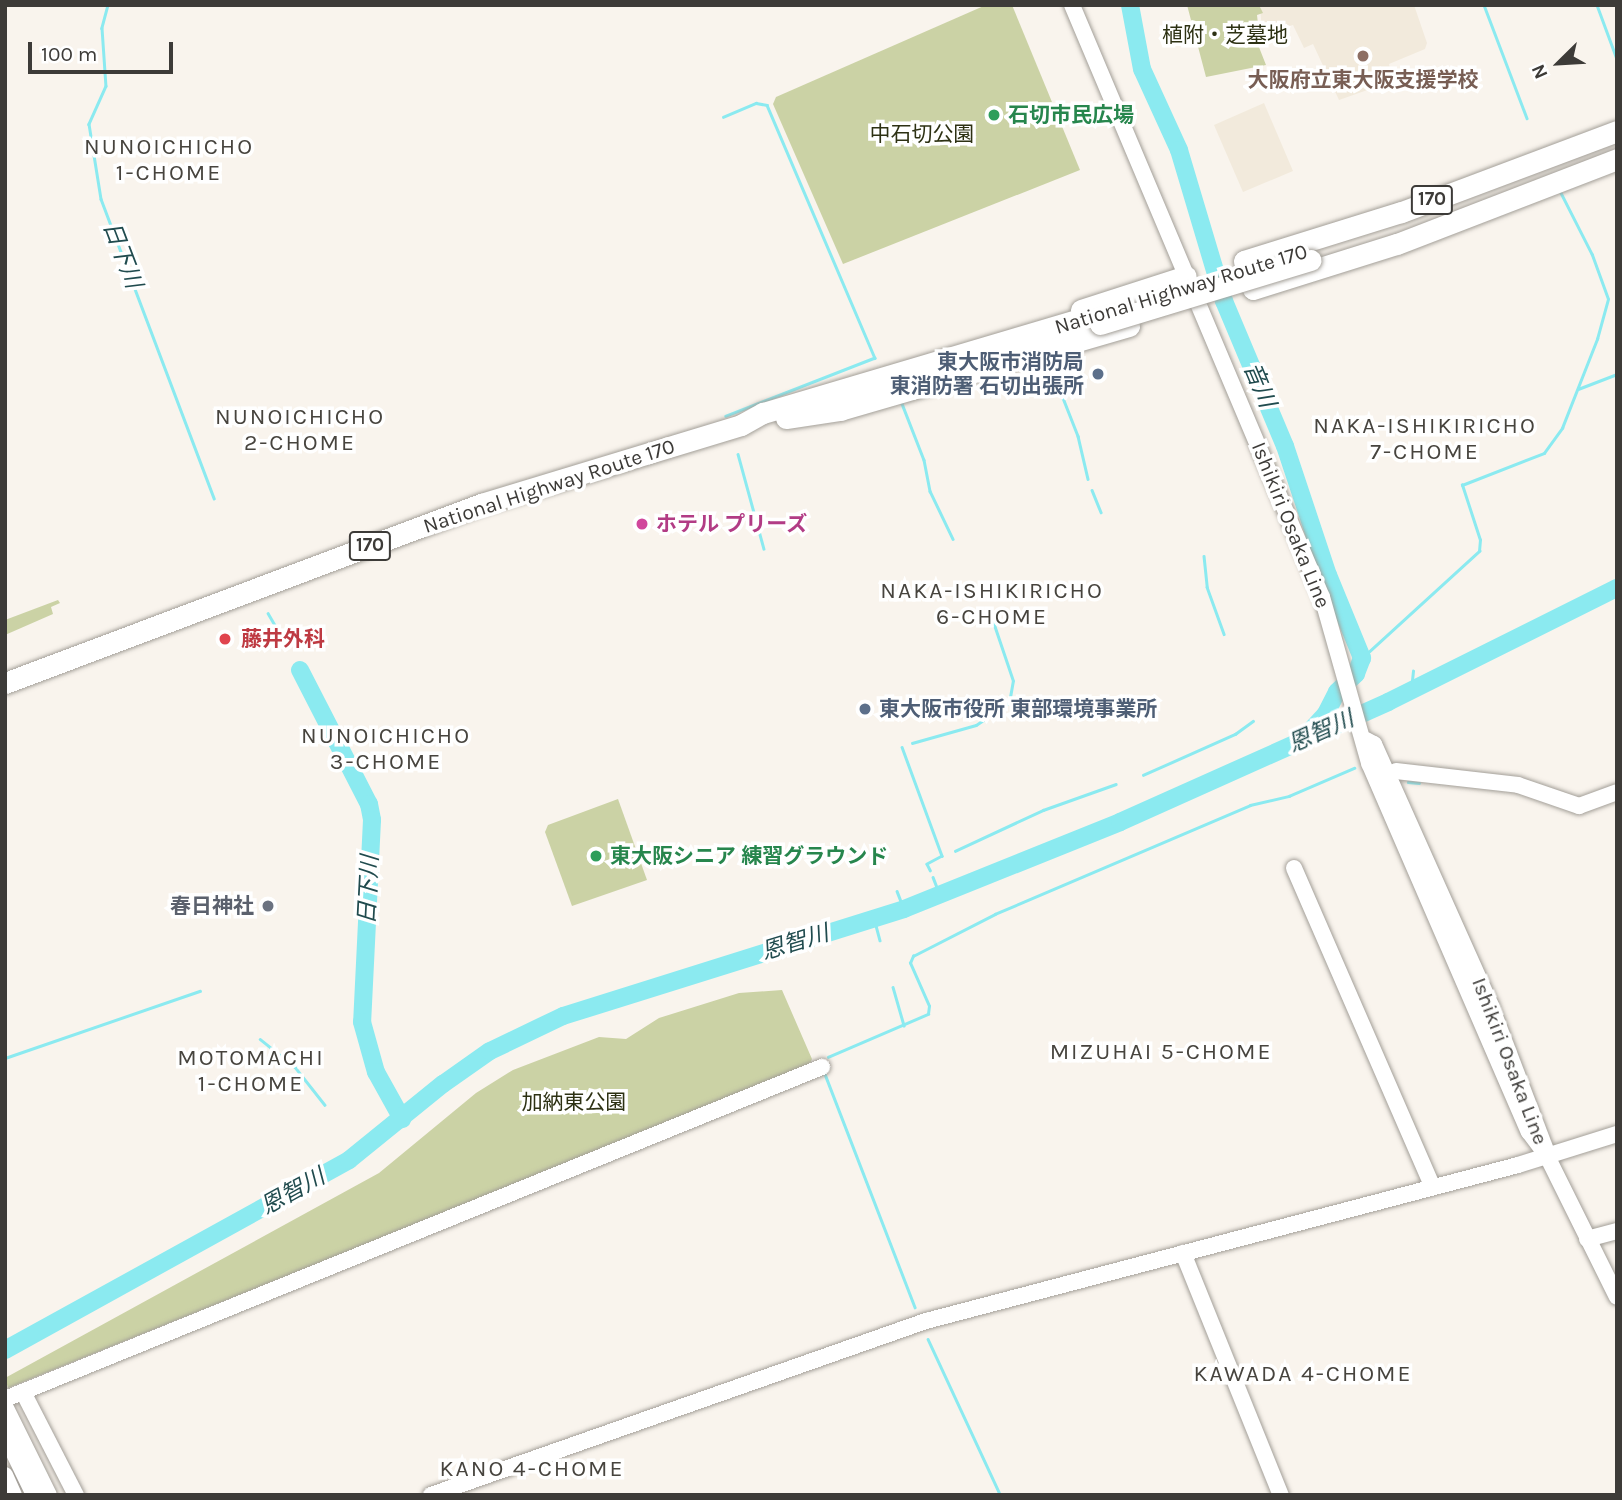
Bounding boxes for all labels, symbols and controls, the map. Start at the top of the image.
park label: 植附・芝墓地 [1162,22,1288,48]
scale bar [32,28,177,72]
north arrow [1524,28,1594,98]
text: 100 m [41,42,98,66]
marker: 大阪府立東大阪支援学校 [1355,48,1371,64]
text: N [1527,61,1553,82]
place label: 大阪府立東大阪支援学校 [1248,67,1478,93]
place label: 石切市民広場 [1008,102,1134,128]
marker: 石切市民広場 [986,107,1002,123]
park label: 中石切公園 [870,121,974,147]
district label: NUNOICHICHO 1-CHOME [85,133,253,187]
road number: 170 [1409,184,1455,216]
water label: 日下川 [97,218,147,292]
street label: National Highway Route 170 [1052,239,1310,339]
place label: 東大阪市消防局 東消防署 石切出張所 [890,349,1084,399]
water label: 音川 [1237,358,1281,412]
marker: 東大阪市消防局 東消防署 石切出張所 [1090,366,1106,382]
district label: NUNOICHICHO 2-CHOME [216,403,384,457]
district label: NAKA-ISHIKIRICHO 7-CHOME [1315,412,1535,466]
street label: National Highway Route 170 [420,433,678,539]
street label: Ishikiri Osaka Line [1246,438,1336,612]
place label: ホテル プリーズ [656,511,808,537]
marker: ホテル プリーズ [634,516,650,532]
road number: 170 [347,530,393,562]
district label: NAKA-ISHIKIRICHO 6-CHOME [882,577,1102,631]
place label: 藤井外科 [241,626,325,652]
marker: 藤井外科 [215,629,235,649]
place label: 東大阪市役所 東部環境事業所 [879,696,1157,722]
marker: 東大阪市役所 東部環境事業所 [857,701,873,717]
water label: 恩智川 [1284,705,1358,759]
district label: NUNOICHICHO 3-CHOME [302,722,470,776]
place label: 東大阪シニア 練習グラウンド [610,843,888,869]
marker: 東大阪シニア 練習グラウンド [588,848,604,864]
water label: 日下川 [353,855,385,925]
place label: 春日神社 [170,893,254,919]
marker: 春日神社 [260,898,276,914]
water label: 恩智川 [758,920,832,966]
street label: Ishikiri Osaka Line [1467,974,1553,1148]
district label: MIZUHAI 5-CHOME [1051,1038,1271,1066]
district label: MOTOMACHI 1-CHOME [178,1044,324,1098]
park label: 加納東公園 [522,1089,626,1115]
water label: 恩智川 [256,1163,330,1221]
district label: KAWADA 4-CHOME [1195,1360,1411,1388]
district label: KANO 4-CHOME [441,1455,623,1483]

